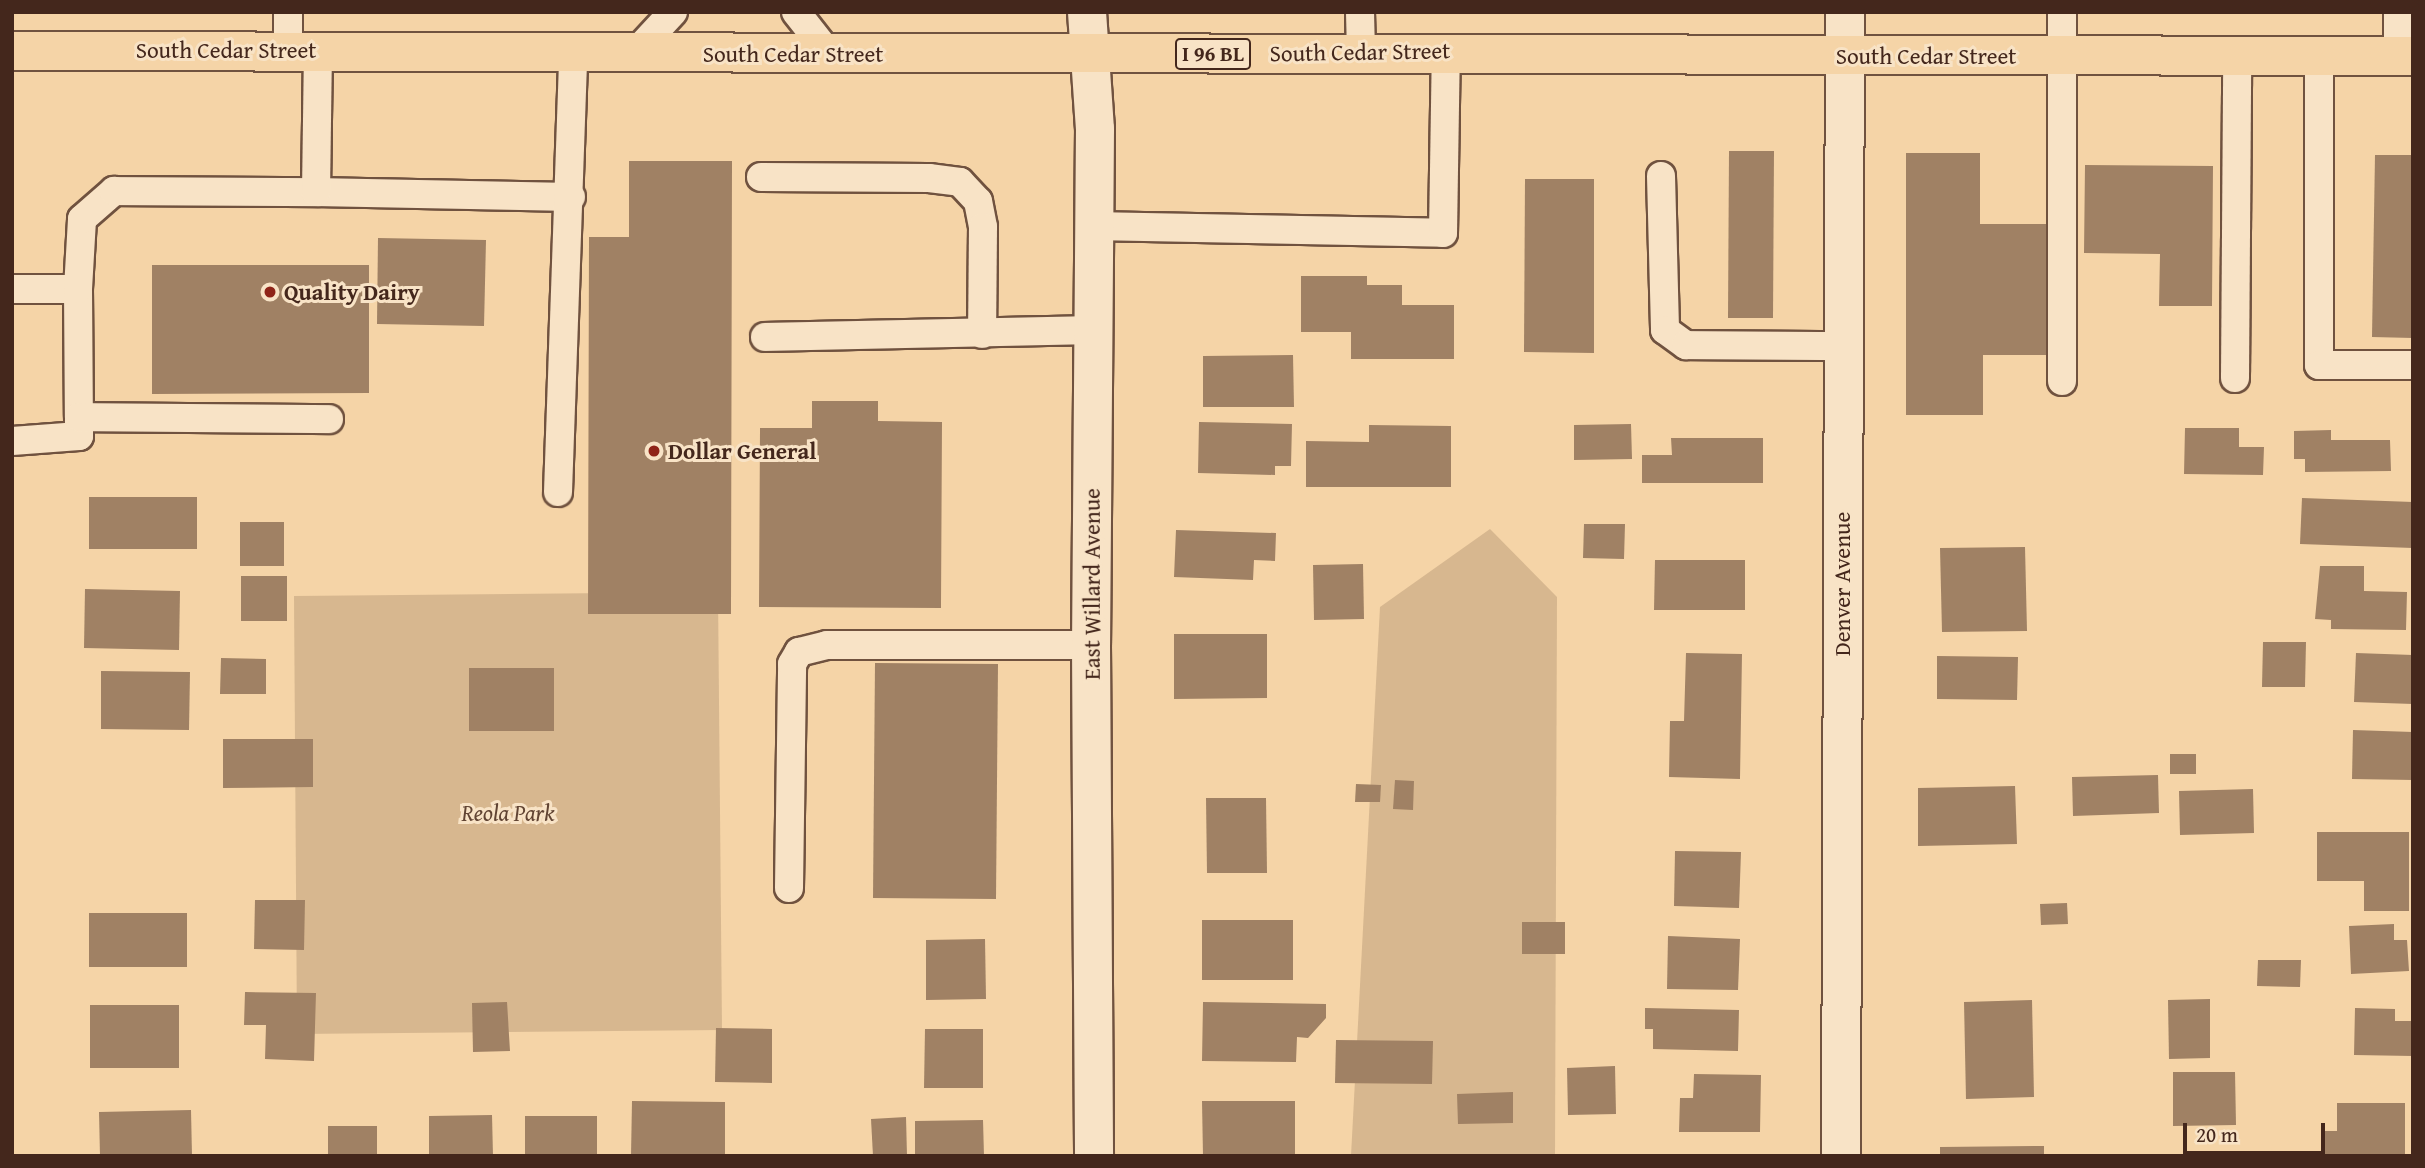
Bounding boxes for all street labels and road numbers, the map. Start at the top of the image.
street label: South Cedar Street [136,36,316,64]
road number: I 96 BL [1174,36,1252,72]
street label: South Cedar Street [1269,37,1451,67]
street label: South Cedar Street [703,40,883,68]
street label: South Cedar Street [1836,42,2016,70]
street label: East Willard Avenue [1078,488,1106,680]
street label: Denver Avenue [1828,512,1856,656]

